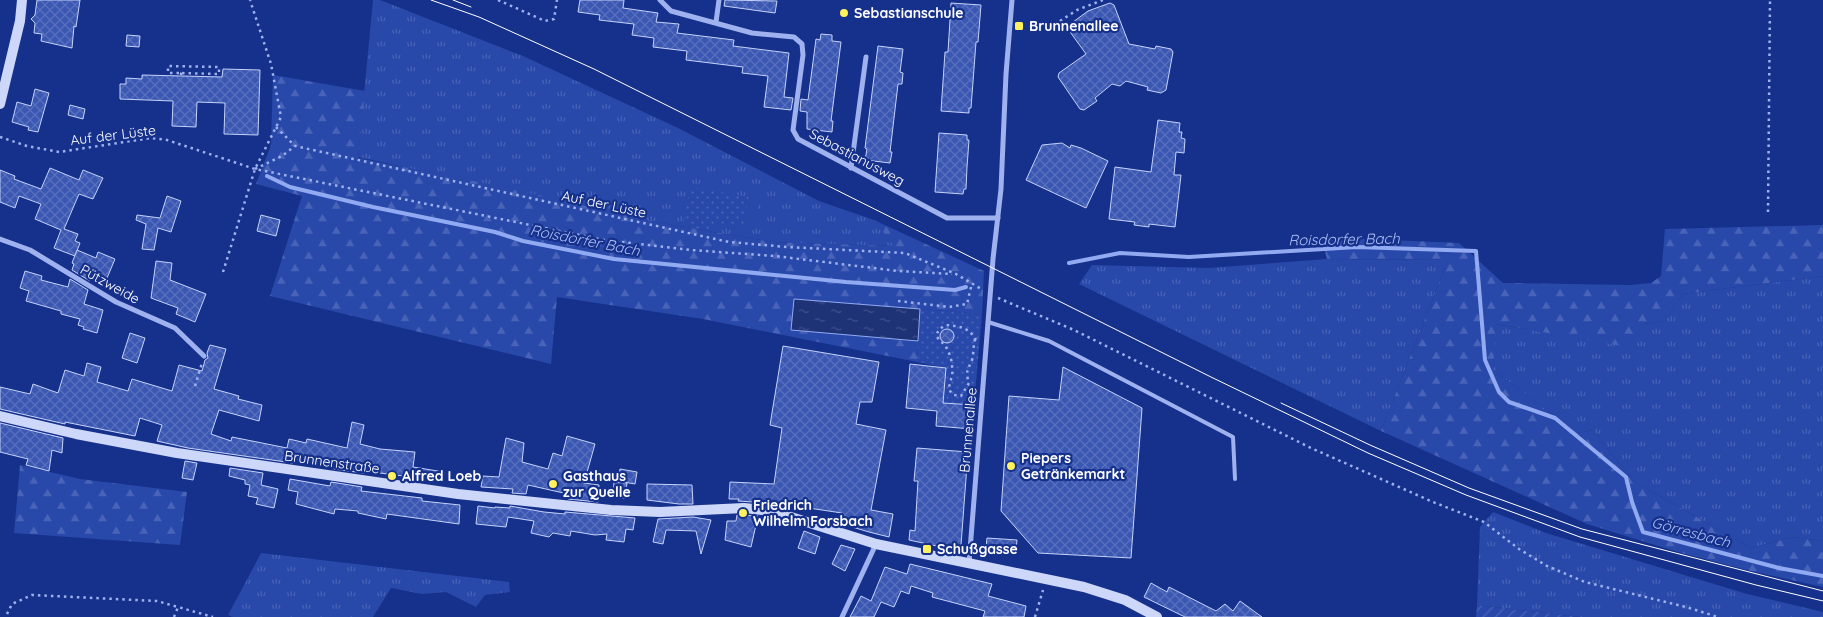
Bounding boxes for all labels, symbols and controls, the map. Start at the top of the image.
place label: Sebastianschule [854,4,963,22]
marker: Sebastianschule [838,7,850,19]
place label: Brunnenallee [1029,17,1119,35]
marker: Brunnenallee [1013,20,1025,32]
street label: Auf der Lüste [69,121,157,149]
street label: Sebastianusweg [806,124,908,190]
street label: Auf der Lüste [560,186,648,222]
water label: Roisdorfer Bach [528,220,642,260]
water label: Roisdorfer Bach [1288,229,1400,249]
street label: Pützweide [77,260,143,308]
street label: Brunnenallee [955,387,981,473]
street label: Brunnenstraße [283,446,381,478]
place label: Piepers Getränkemarkt [1021,449,1125,483]
marker: Piepers Getränkemarkt [1005,460,1017,472]
place label: Alfred Loeb [402,467,481,485]
place label: Gasthaus zur Quelle [563,467,631,501]
marker: Alfred Loeb [386,470,398,482]
marker: Gasthaus zur Quelle [547,478,559,490]
place label: Friedrich Wilhelm Forsbach [753,496,873,530]
marker: Friedrich Wilhelm Forsbach [737,507,749,519]
water label: Görresbach [1650,512,1733,552]
place label: Schußgasse [937,540,1018,558]
marker: Schußgasse [921,543,933,555]

